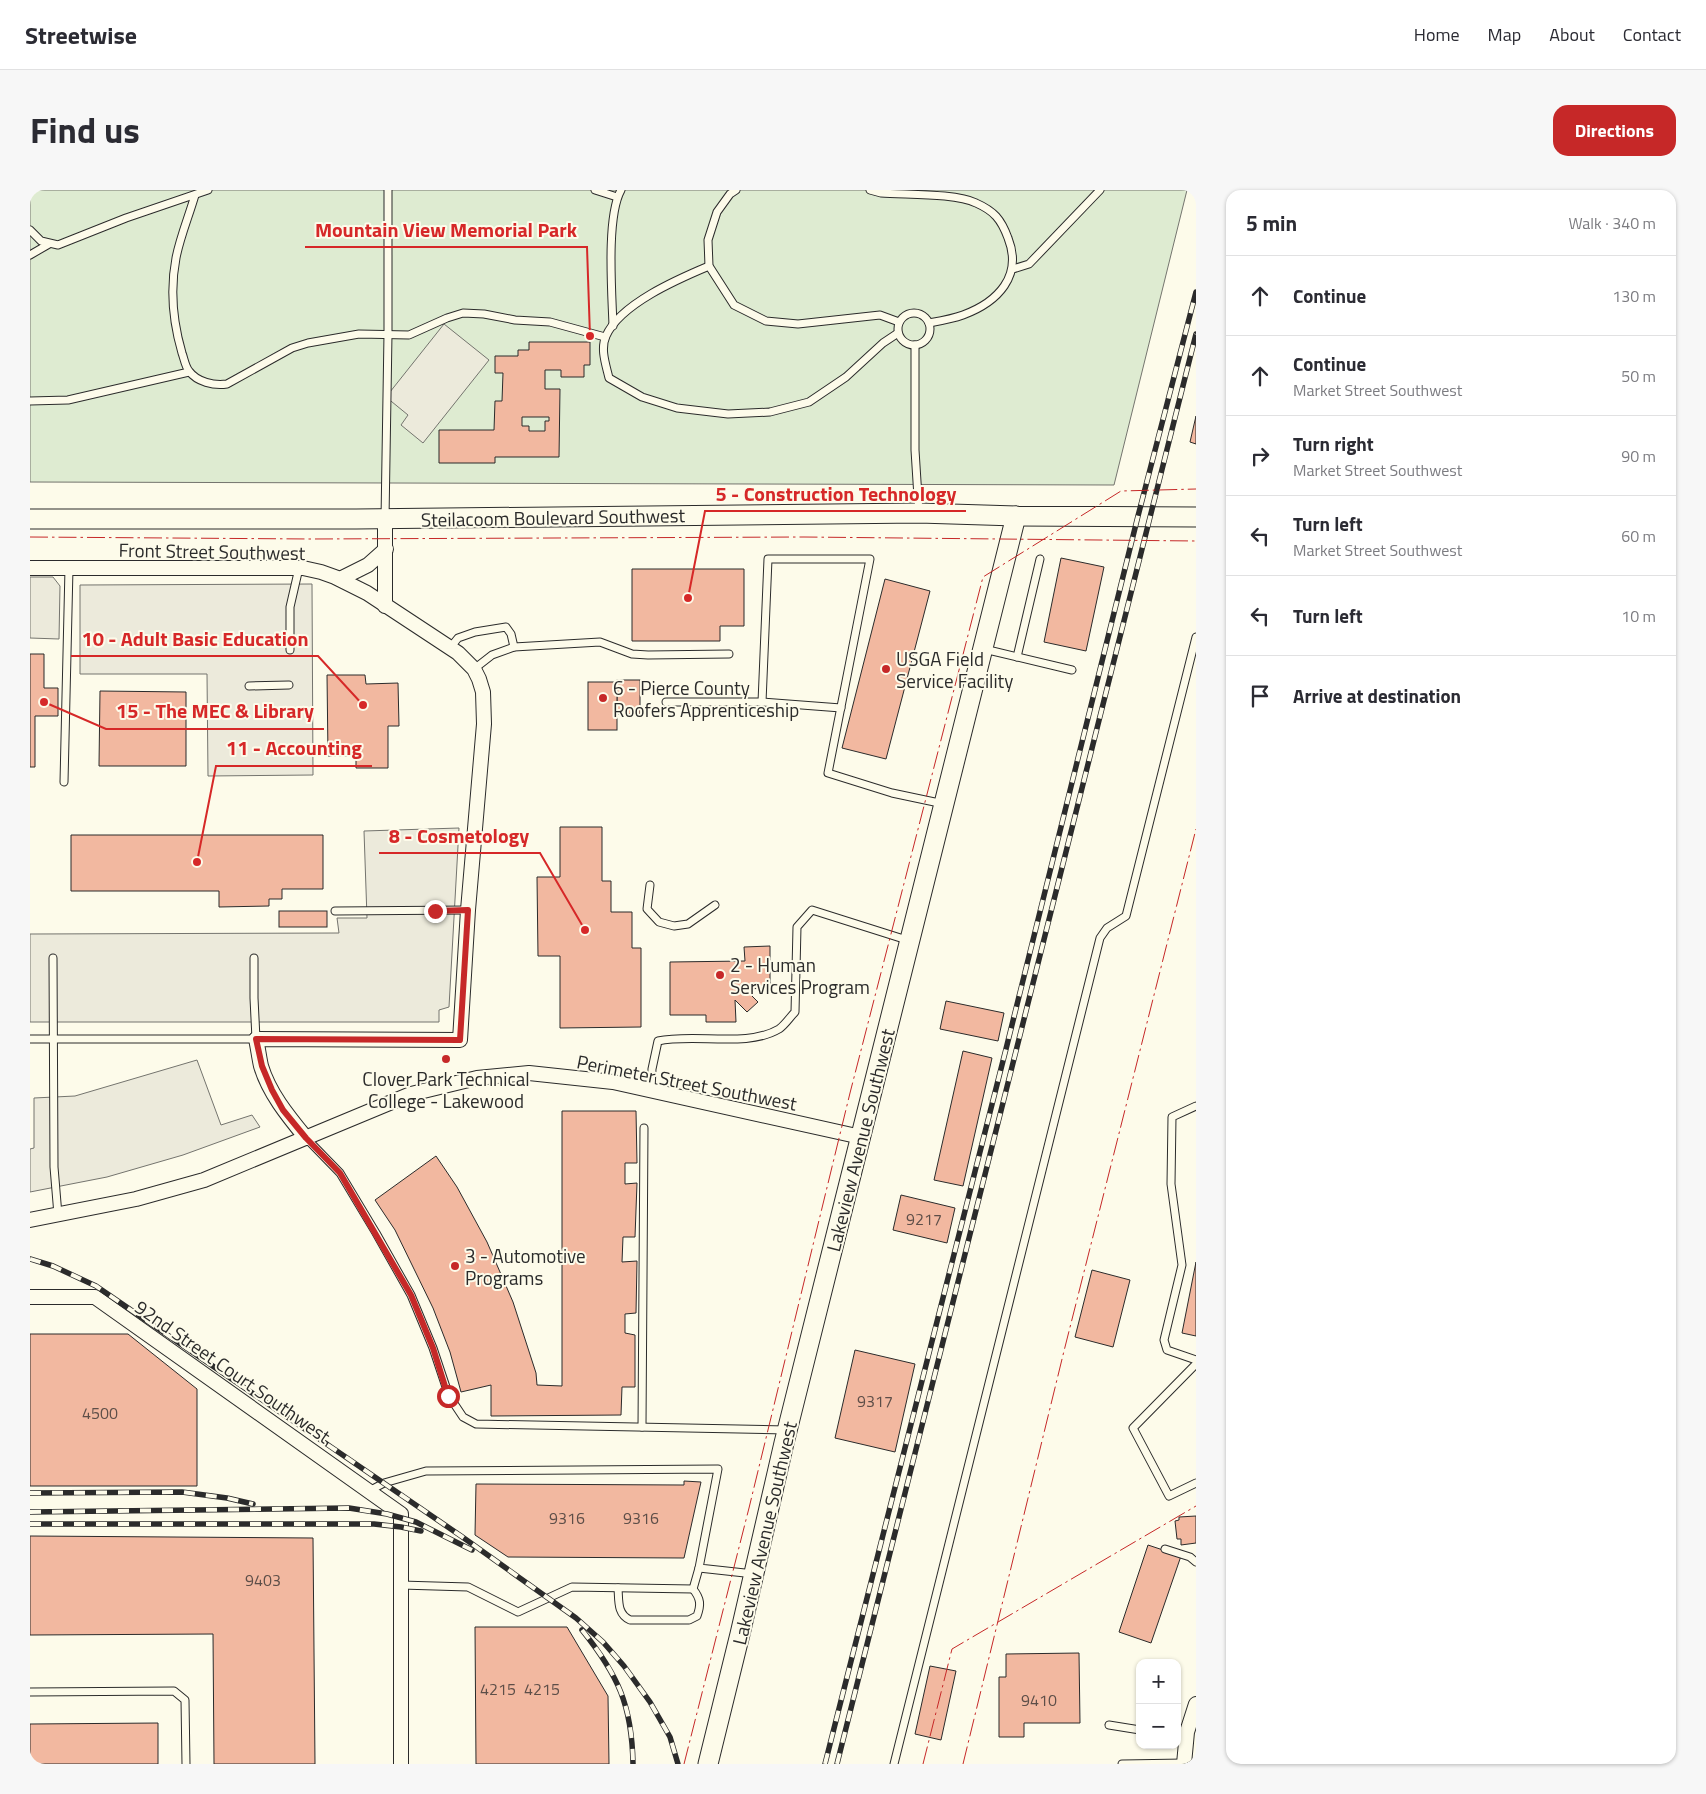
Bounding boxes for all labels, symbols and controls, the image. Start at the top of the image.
text: Streetwise [25,17,137,53]
text: Home [1414,21,1460,48]
text: Map [1488,21,1521,48]
text: About [1549,21,1595,48]
text: Contact [1623,21,1681,48]
text: Find us [30,103,140,157]
button: Directions [1553,105,1676,156]
text: 5 min [1246,207,1297,239]
text: Walk · 340 m [1568,211,1656,235]
callout: Mountain View Memorial Park [305,212,587,247]
text: Mountain View Memorial Park [315,214,578,245]
text: Continue [1293,281,1366,310]
icon: ahead [1246,282,1274,310]
text: 130 m [1612,284,1656,308]
text: Continue [1293,349,1366,378]
icon: ahead [1246,362,1274,390]
text: 50 m [1621,364,1656,388]
text: Market Street Southwest [1293,378,1462,402]
text: Turn right [1293,429,1374,458]
icon: right [1246,442,1274,470]
text: 90 m [1621,444,1656,468]
text: Market Street Southwest [1293,458,1462,482]
callout: 5 - Construction Technology [705,476,966,511]
text: 5 - Construction Technology [716,478,956,509]
street label: Steilacoom Boulevard Southwest [421,500,686,534]
text: Turn left [1293,509,1363,538]
icon: left [1246,522,1274,550]
text: 60 m [1621,524,1656,548]
street label: Front Street Southwest [118,535,306,567]
text: Market Street Southwest [1293,538,1462,562]
text: Turn left [1293,601,1363,630]
icon: left [1246,602,1274,630]
text: 10 m [1621,604,1656,628]
callout: 10 - Adult Basic Education [71,621,318,656]
text: 10 - Adult Basic Education [81,623,309,654]
place label: USGA Field Service Facility [896,644,1013,695]
marker: USGA Field Service Facility [880,663,892,675]
place label: 6 - Pierce County Roofers Apprenticeship [613,673,799,724]
text: Arrive at destination [1293,681,1461,710]
icon: arrive [1246,682,1274,710]
marker: 6 - Pierce County Roofers Apprenticeship [597,692,609,704]
callout: 15 - The MEC & Library [106,694,324,729]
text: 15 - The MEC & Library [116,695,314,726]
callout: 11 - Accounting [216,731,372,766]
text: 11 - Accounting [226,732,362,763]
callout: 8 - Cosmetology [379,818,540,853]
text: 8 - Cosmetology [389,820,529,851]
route end [424,900,447,923]
place label: 2 - Human Services Program [730,950,870,1001]
marker: 2 - Human Services Program [714,969,726,981]
street label: Lakeview Avenue Southwest [818,1025,902,1254]
street label: Perimeter Street Southwest [574,1046,800,1118]
marker: Clover Park Technical College - Lakewood [440,1053,452,1065]
place label: Clover Park Technical College - Lakewood [362,1064,530,1115]
house number: 9217 [906,1207,942,1231]
place label: 3 - Automotive Programs [465,1241,586,1292]
marker: 3 - Automotive Programs [449,1260,461,1272]
street label: 92nd Street Court Southwest [129,1292,337,1450]
route start [437,1385,460,1408]
house number: 9317 [857,1389,893,1413]
house number: 4500 [82,1401,118,1425]
street label: Lakeview Avenue Southwest [724,1418,804,1648]
house number: 9316 [549,1506,585,1530]
house number: 9316 [623,1506,659,1530]
house number: 9403 [245,1568,281,1592]
map controls [1136,1659,1181,1749]
button: + [1136,1659,1181,1704]
house number: 4215 [480,1677,516,1701]
house number: 4215 [524,1677,560,1701]
house number: 9410 [1021,1688,1057,1712]
button: − [1136,1704,1181,1749]

